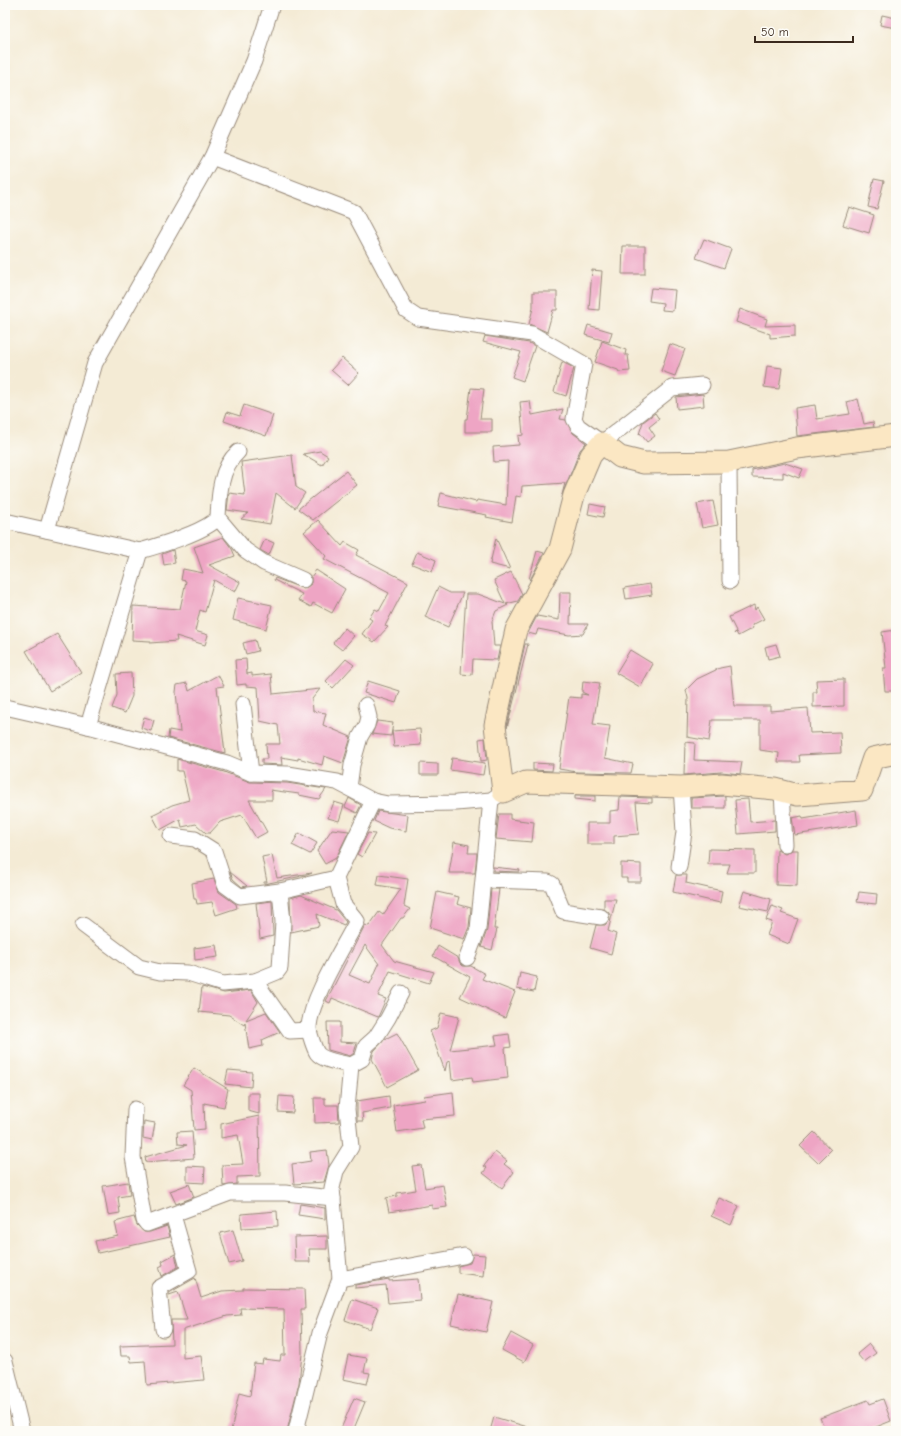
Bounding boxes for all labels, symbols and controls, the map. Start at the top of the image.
scale bar [755,18,853,44]
text: 50 m [761,25,789,39]

